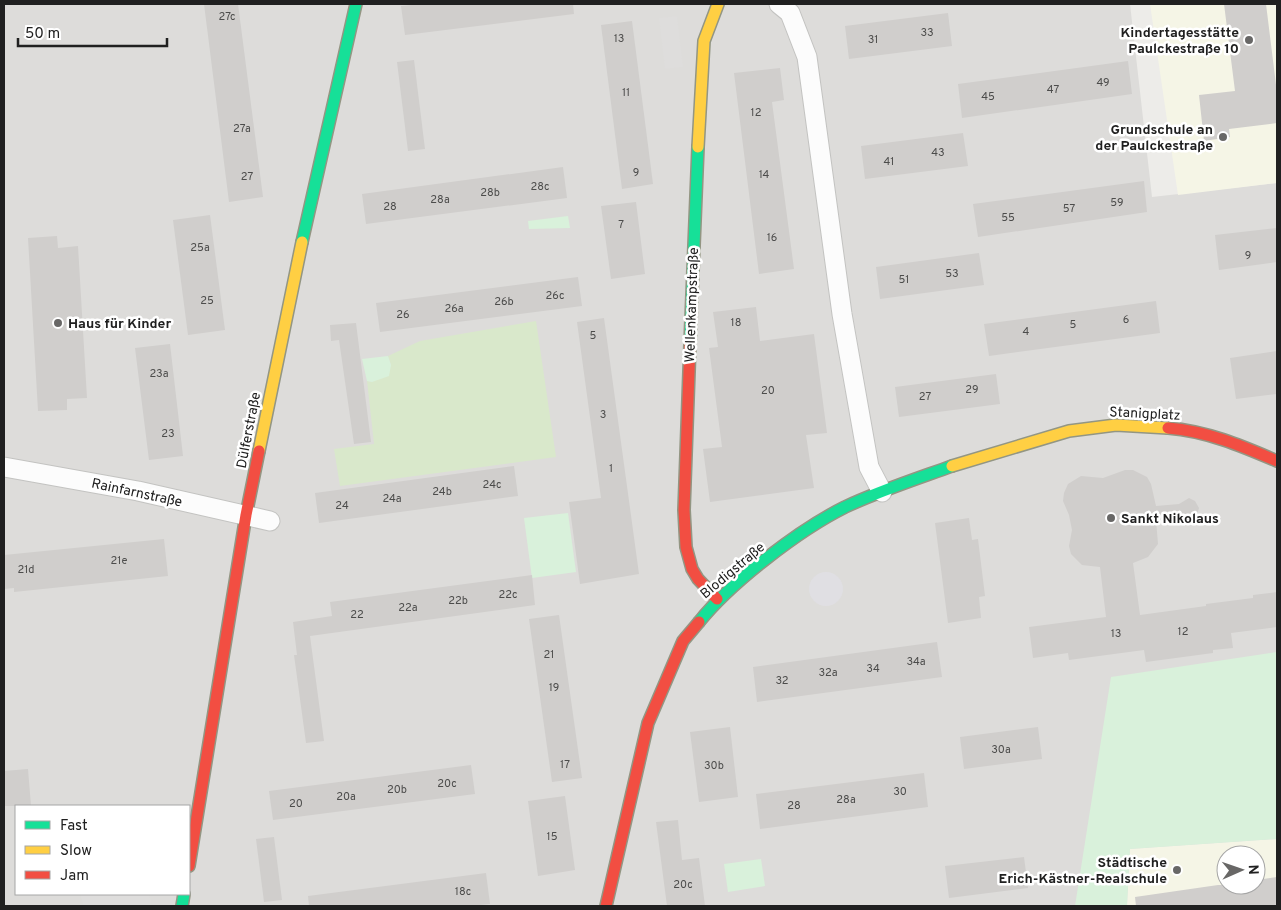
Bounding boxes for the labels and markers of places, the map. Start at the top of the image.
place label: Kindertagesstätte Paulckestraße 10 [1120,25,1239,58]
marker: Kindertagesstätte Paulckestraße 10 [1243,34,1255,46]
place label: Grundschule an der Paulckestraße [1095,122,1213,155]
marker: Grundschule an der Paulckestraße [1217,131,1229,143]
place label: Haus für Kinder [68,316,171,333]
marker: Haus für Kinder [52,317,64,329]
place label: Sankt Nikolaus [1121,511,1219,528]
marker: Sankt Nikolaus [1105,512,1117,524]
place label: Städtische Erich-Kästner-Realschule [999,855,1167,888]
marker: Städtische Erich-Kästner-Realschule [1171,864,1183,876]

